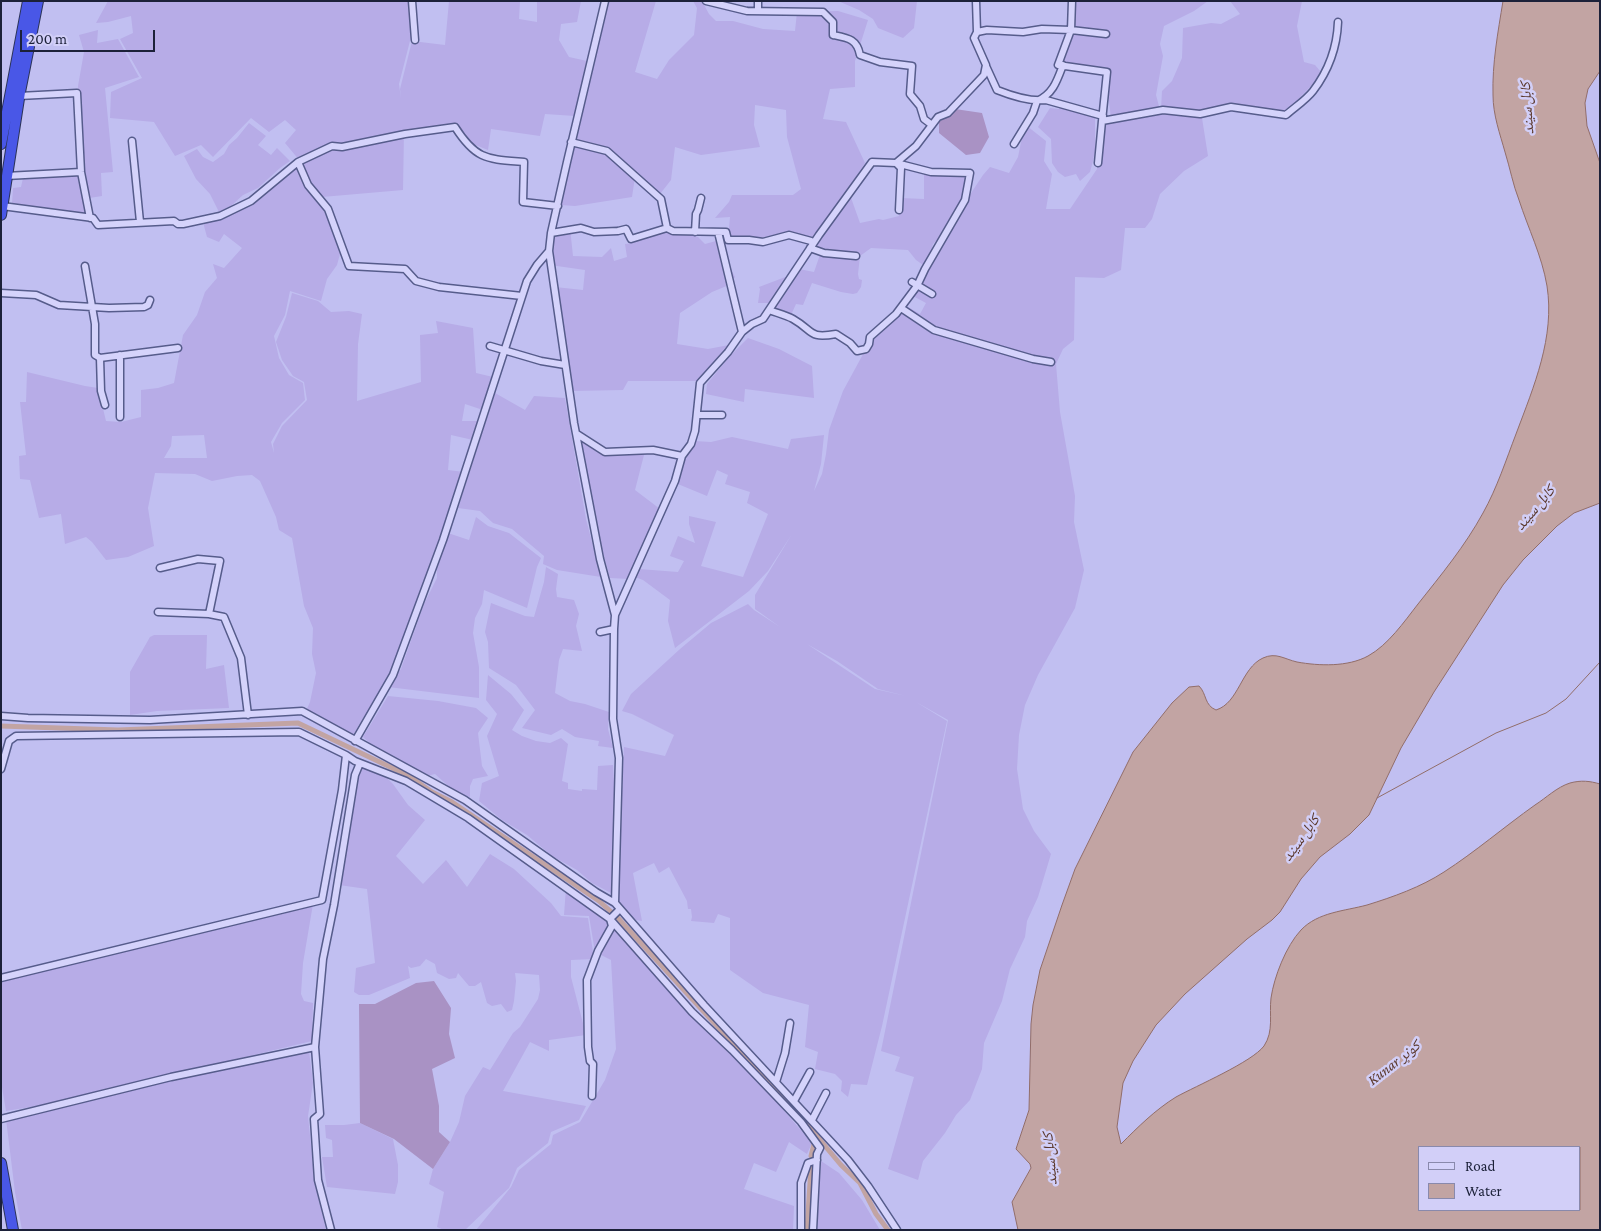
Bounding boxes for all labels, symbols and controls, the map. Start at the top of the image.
scale bar [22,20,158,52]
text: 200 m [28,31,67,47]
water label: کابل سيند [1516,81,1538,135]
water label: کابل سيند [1511,482,1559,534]
water label: کابل سيند [1278,811,1324,865]
water label: Kunar کونړ [1364,1037,1424,1089]
water label: کابل سيند [1039,1132,1061,1186]
legend [1418,1146,1581,1211]
text: Road [1465,1158,1495,1174]
text: Water [1465,1183,1502,1199]

